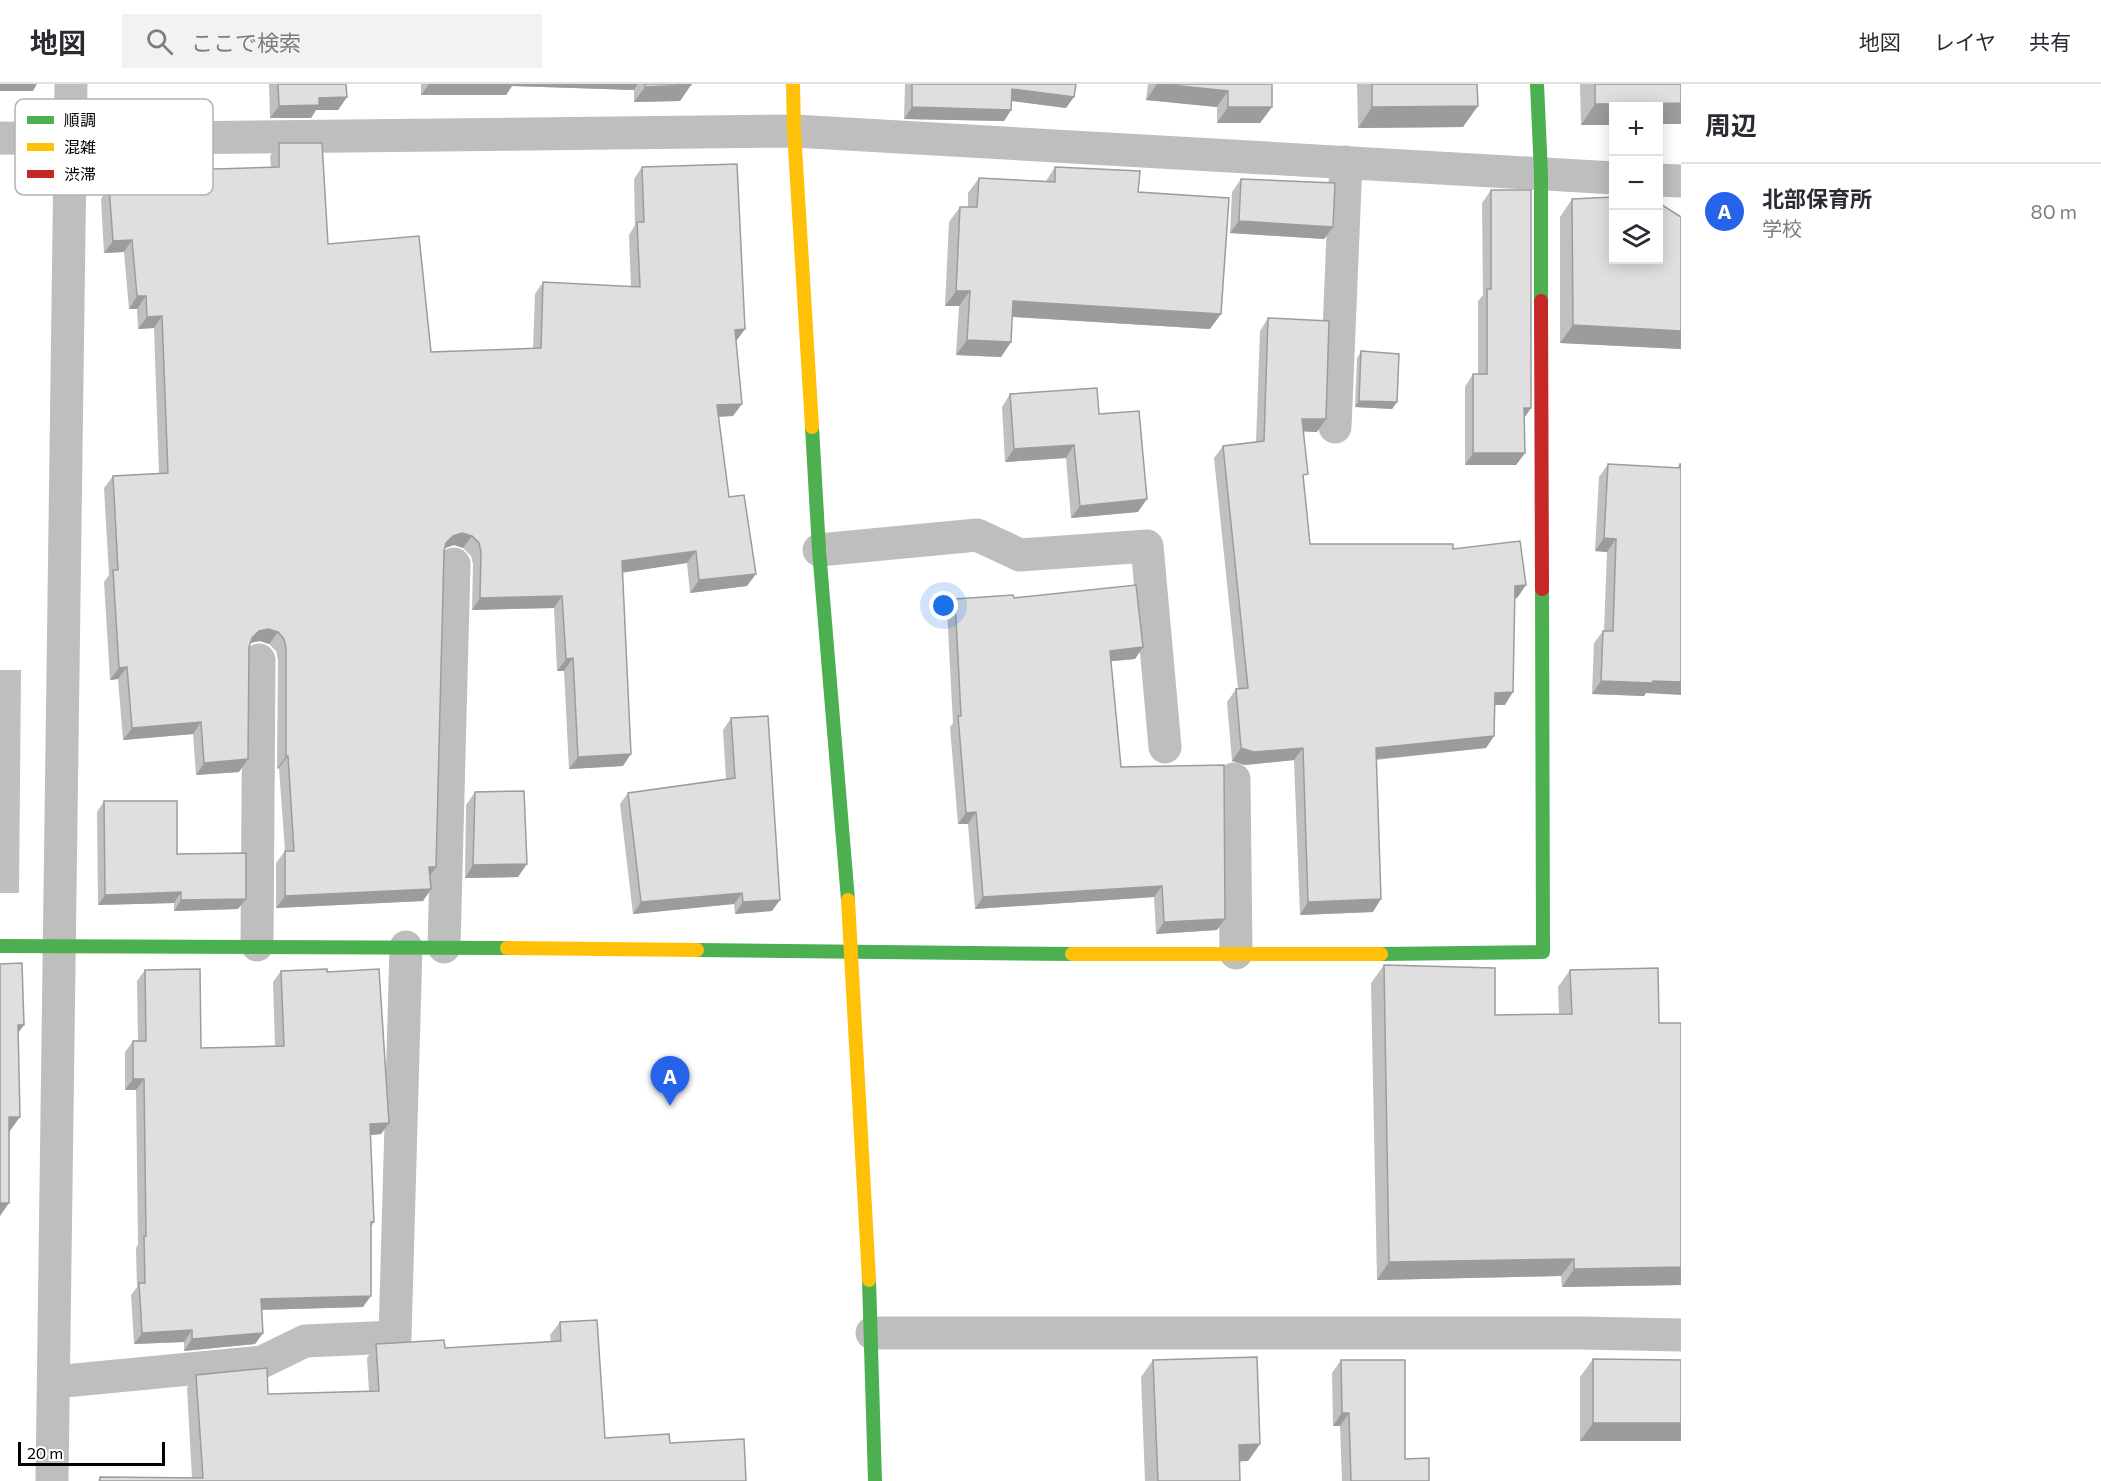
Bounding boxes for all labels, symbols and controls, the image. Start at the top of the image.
search box [122,14,542,68]
text: 地図 [30,25,86,59]
icon: search [143,25,176,58]
text: ここで検索 [191,29,301,56]
text: 地図 [1859,29,1901,54]
text: レイヤ [1934,29,1996,54]
text: 共有 [2029,29,2071,54]
legend [15,99,213,195]
map controls [1609,102,1663,264]
button: + [1609,102,1663,156]
text: 周辺 [1705,109,1757,140]
text: 順調 [64,110,96,129]
text: 混雑 [64,137,96,156]
button: − [1609,156,1663,210]
text: 渋滞 [64,164,96,183]
text: 北部保育所 [1762,185,1872,212]
text: A [1717,199,1732,223]
text: 80 m [2031,199,2077,223]
button: layers [1609,210,1663,264]
text: 学校 [1762,216,1802,240]
your location [929,591,958,620]
pin: A [650,1056,690,1106]
scale bar [18,1439,165,1466]
text: 20 m [27,1443,63,1462]

